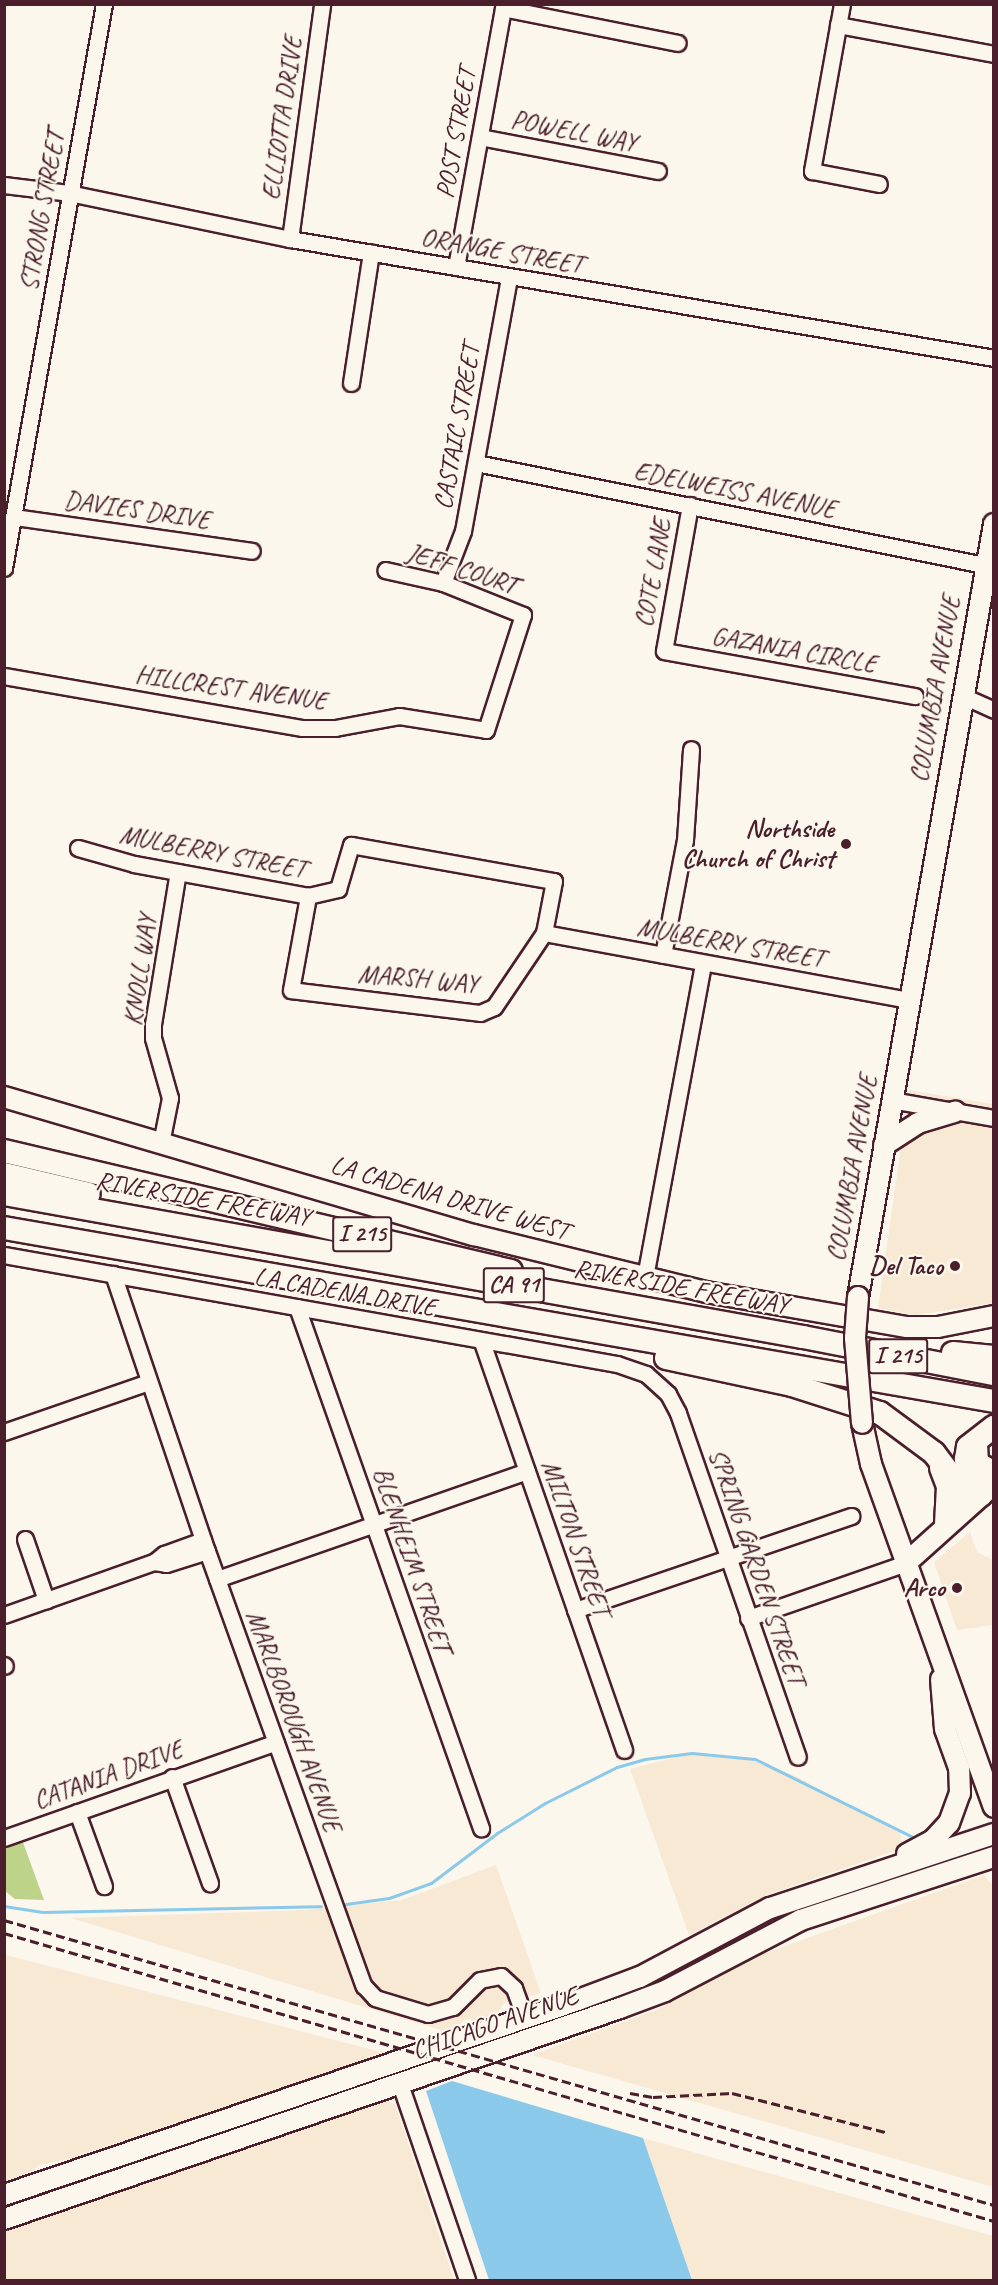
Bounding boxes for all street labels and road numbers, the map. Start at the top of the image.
street label: ELLIOTTA DRIVE [255,34,309,202]
street label: POST STREET [429,65,483,201]
street label: POWELL WAY [508,103,640,159]
street label: STRONG STREET [13,129,71,293]
street label: ORANGE STREET [418,221,586,281]
street label: CASTAIC STREET [427,342,487,512]
street label: EDELWEISS AVENUE [632,455,838,525]
street label: DAVIES DRIVE [62,484,212,536]
street label: COTE LANE [628,517,678,629]
street label: JEFF COURT [403,537,521,601]
street label: COLUMBIA AVENUE [903,593,967,785]
street label: GAZANIA CIRCLE [709,620,879,680]
street label: HILLCREST AVENUE [133,659,329,717]
street label: MULBERRY STREET [117,819,309,885]
street label: MULBERRY STREET [635,911,827,975]
street label: KNOLL WAY [117,912,163,1028]
street label: MARSH WAY [357,958,479,1000]
street label: COLUMBIA AVENUE [820,1072,884,1264]
street label: LA CADENA DRIVE WEST [328,1149,572,1247]
street label: RIVERSIDE FREEWAY [95,1165,311,1233]
road number: I 215 [332,1213,392,1255]
street label: RIVERSIDE FREEWAY [573,1253,789,1321]
street label: LA CADENA DRIVE [252,1261,438,1323]
road number: CA 91 [482,1264,546,1306]
road number: I 215 [868,1335,928,1377]
street label: SPRING GARDEN STREET [702,1445,812,1689]
street label: MILTON STREET [535,1456,617,1620]
street label: BLENHEIM STREET [366,1463,458,1657]
street label: MARLBOROUGH AVENUE [239,1606,349,1836]
street label: CATANIA DRIVE [29,1734,187,1816]
street label: CHICAGO AVENUE [408,1980,582,2066]

